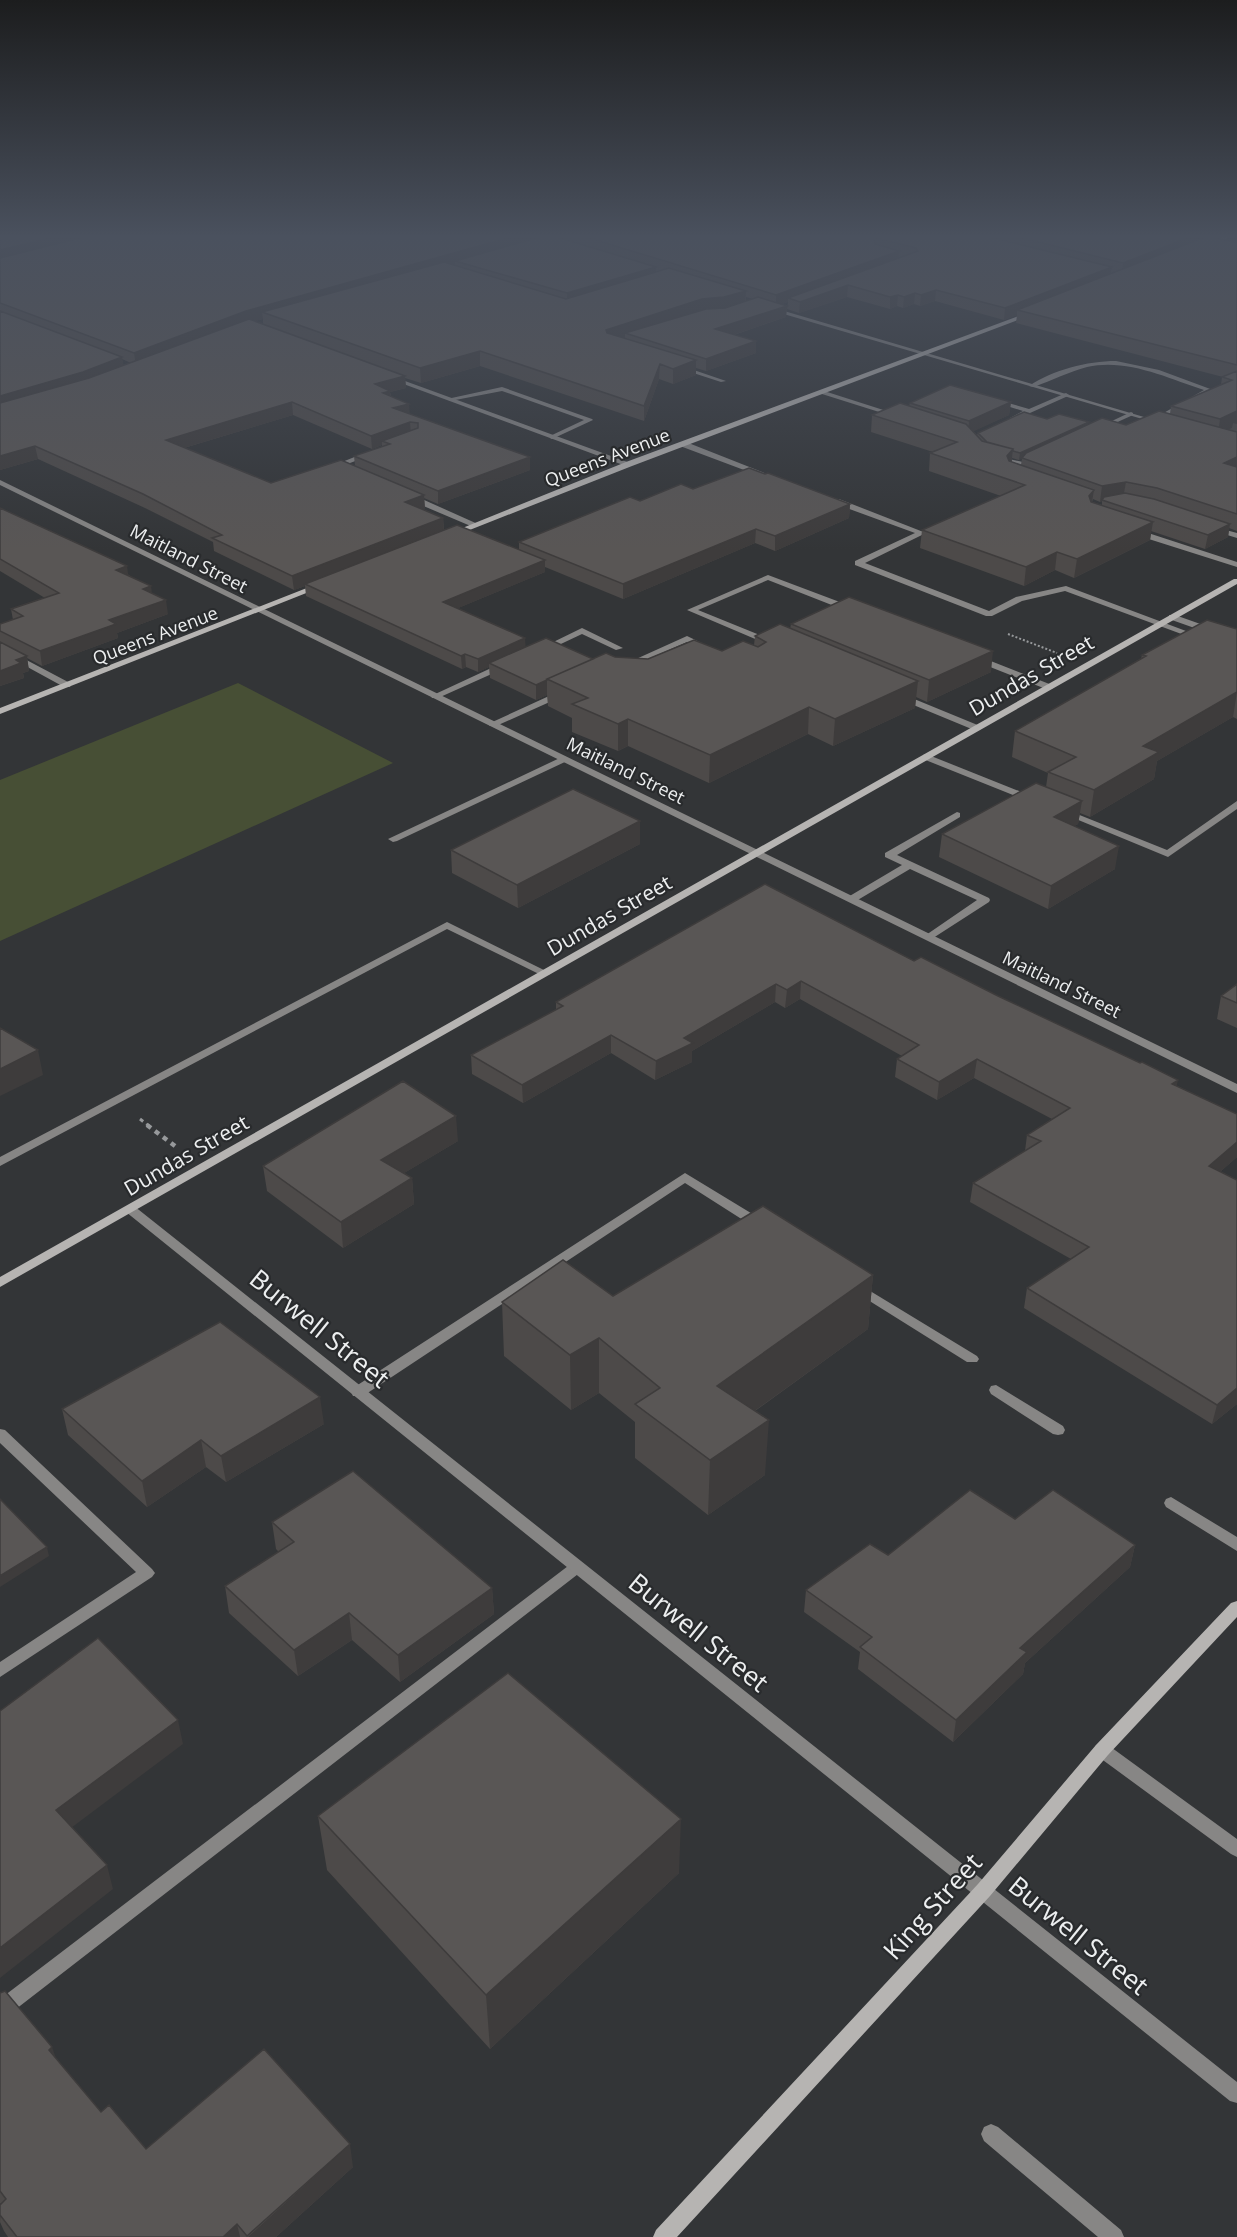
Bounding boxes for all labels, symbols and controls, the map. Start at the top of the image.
street label: Queens Avenue [541,422,673,492]
street label: Maitland Street [126,518,252,598]
street label: Queens Avenue [89,600,221,670]
street label: Dundas Street [964,628,1098,722]
street label: Maitland Street [563,731,689,809]
street label: Dundas Street [542,868,676,962]
street label: Maitland Street [999,945,1125,1023]
street label: Dundas Street [119,1108,253,1202]
street label: Burwell Street [242,1260,398,1396]
street label: Burwell Street [621,1564,777,1700]
street label: King Street [874,1845,990,1967]
street label: Burwell Street [1001,1867,1157,2003]

